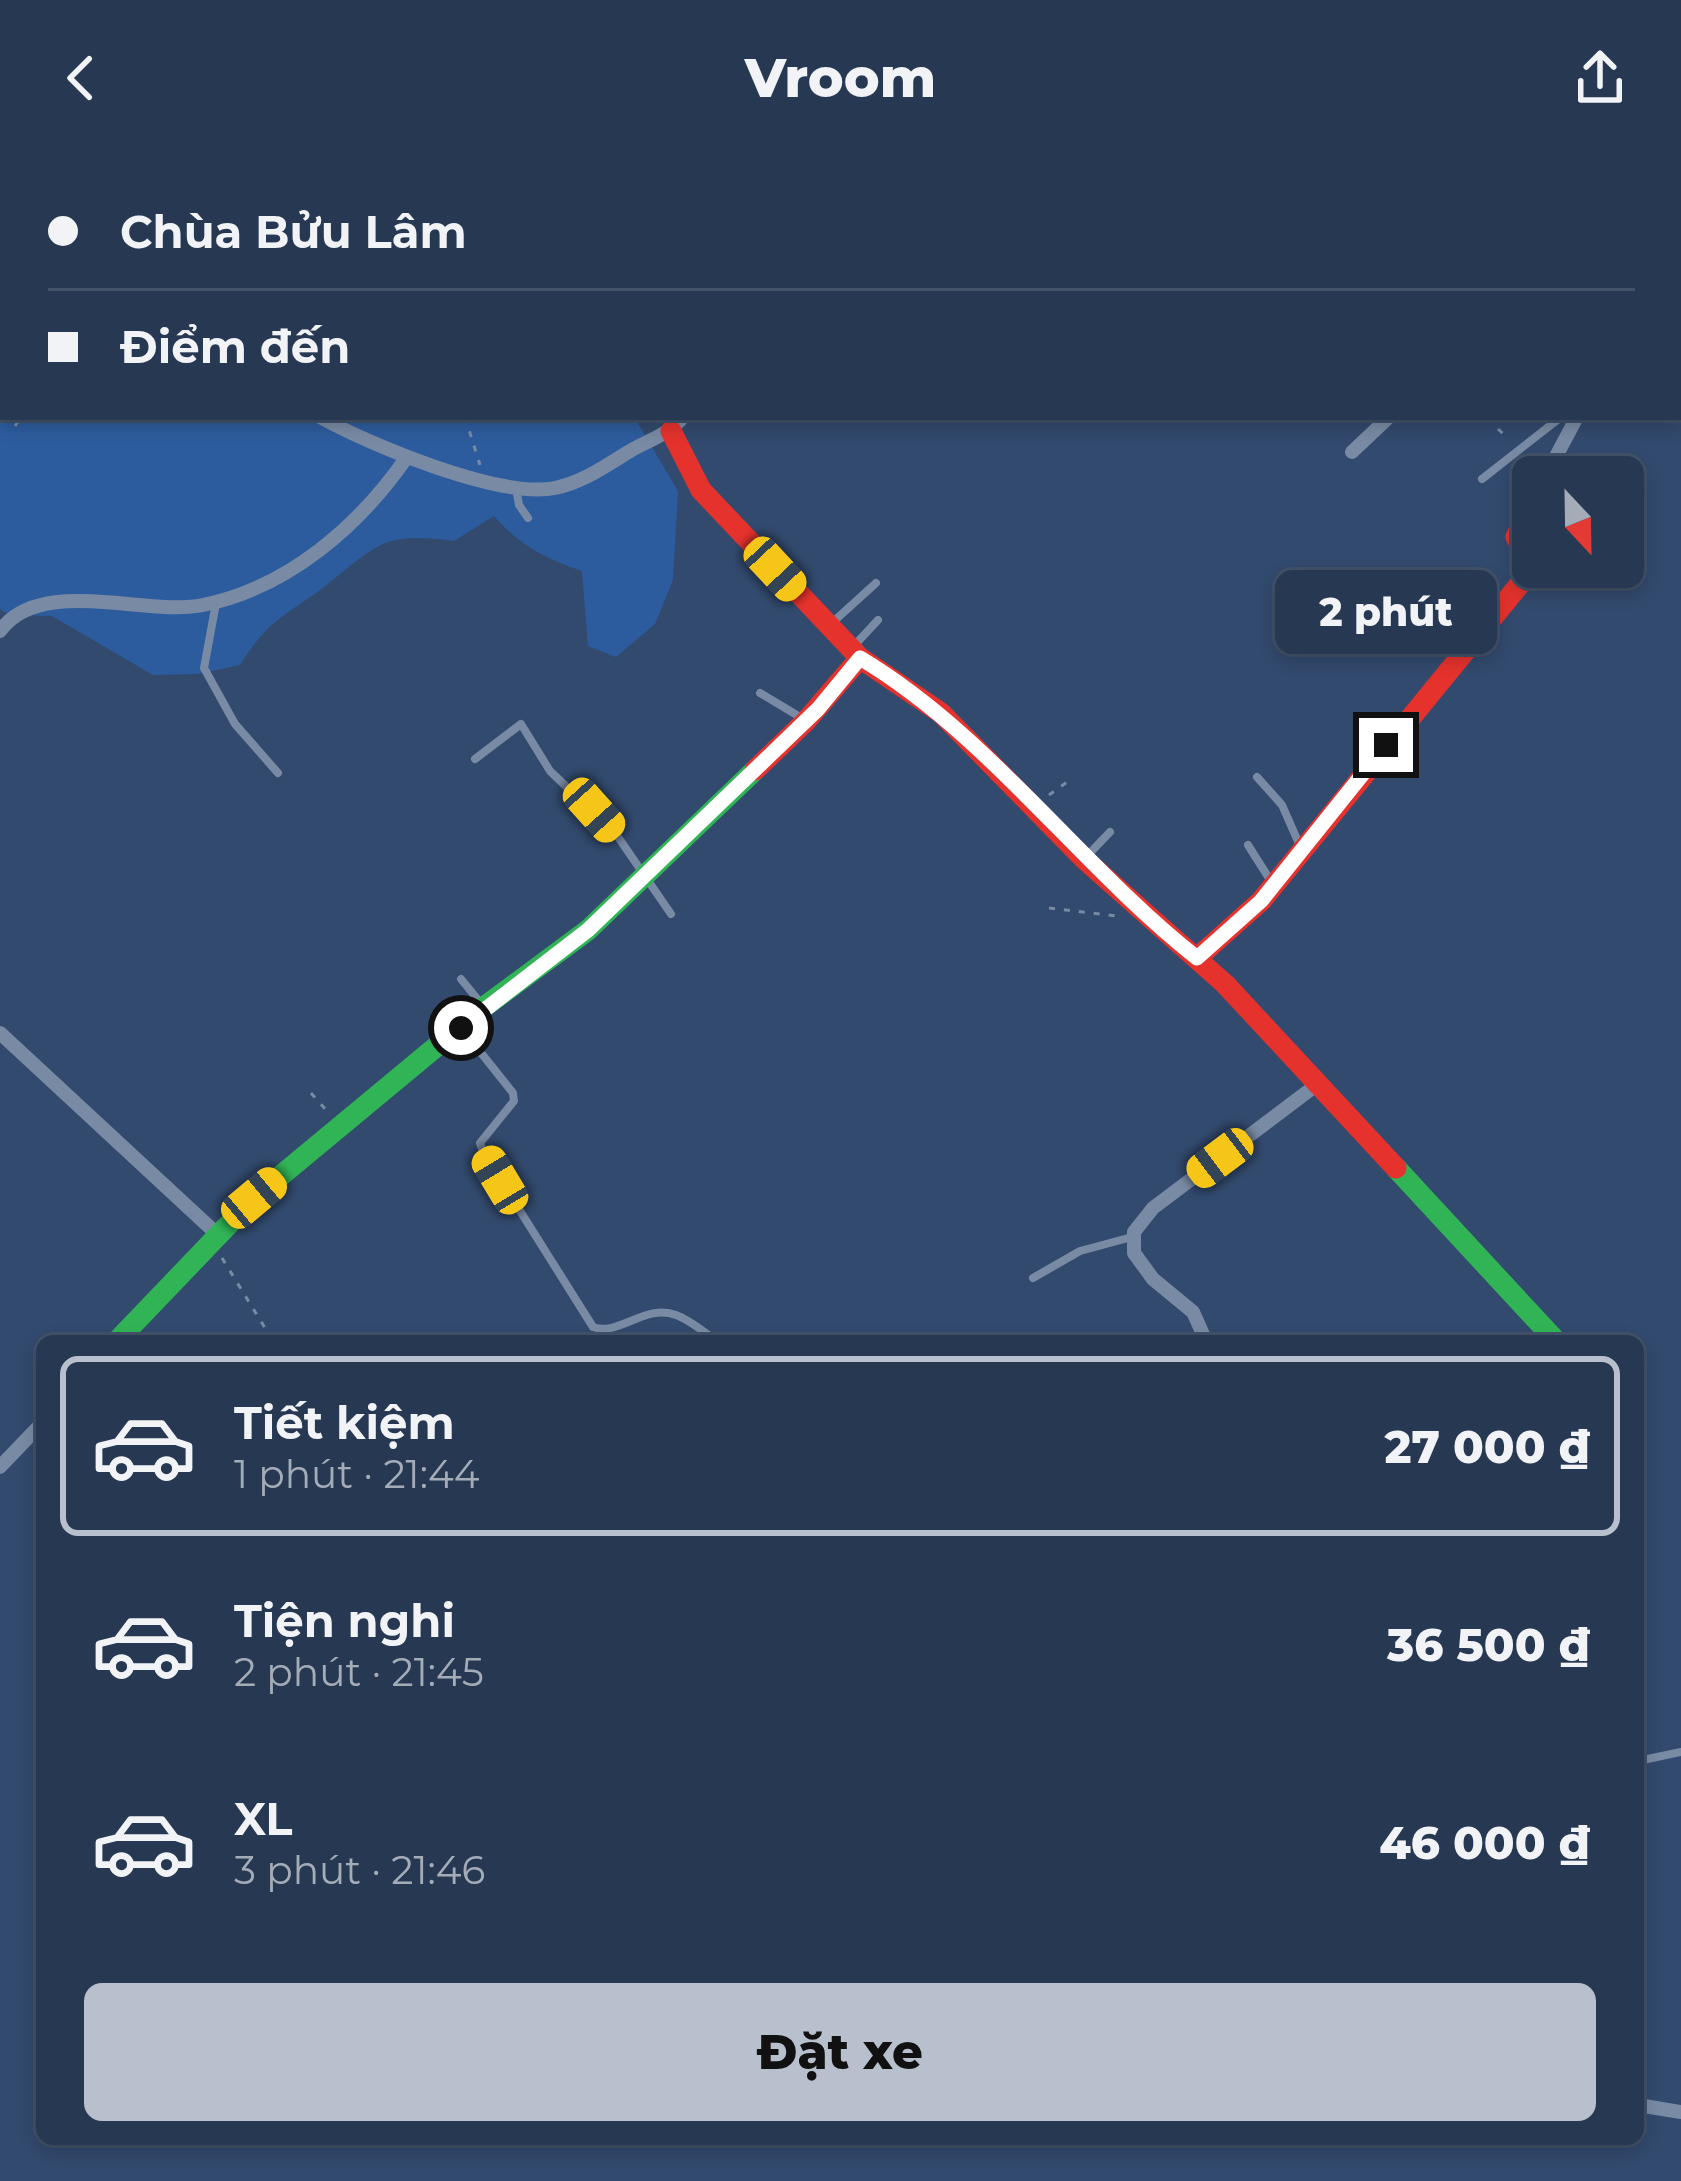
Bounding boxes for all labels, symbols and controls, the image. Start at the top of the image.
icon: back [48,45,114,111]
text: Vroom [745,45,936,111]
icon: share [1567,45,1633,111]
text: Chùa Bửu Lâm [120,204,467,259]
text: Điểm đến [120,319,350,374]
north arrow [1512,456,1644,588]
map controls [1512,456,1644,588]
car [737,530,813,608]
callout: 2 phút [1275,571,1497,655]
text: 2 phút [1319,588,1453,636]
route end [1359,718,1413,772]
car [557,771,631,849]
route start [434,1001,488,1055]
car [1180,1122,1260,1194]
car [466,1140,534,1220]
car [215,1161,293,1235]
icon: car [90,1392,198,1500]
text: Tiết kiệm [234,1395,455,1450]
text: 27 000 ₫ [1385,1419,1590,1474]
text: 1 phút · 21:44 [234,1450,479,1498]
icon: car [90,1590,198,1698]
text: Tiện nghi [234,1593,455,1648]
text: 36 500 ₫ [1387,1617,1590,1672]
text: 2 phút · 21:45 [234,1648,484,1696]
icon: car [90,1788,198,1896]
text: XL [234,1791,292,1846]
text: 46 000 ₫ [1379,1815,1590,1870]
text: 3 phút · 21:46 [234,1846,485,1894]
button: Đặt xe [84,1983,1596,2121]

